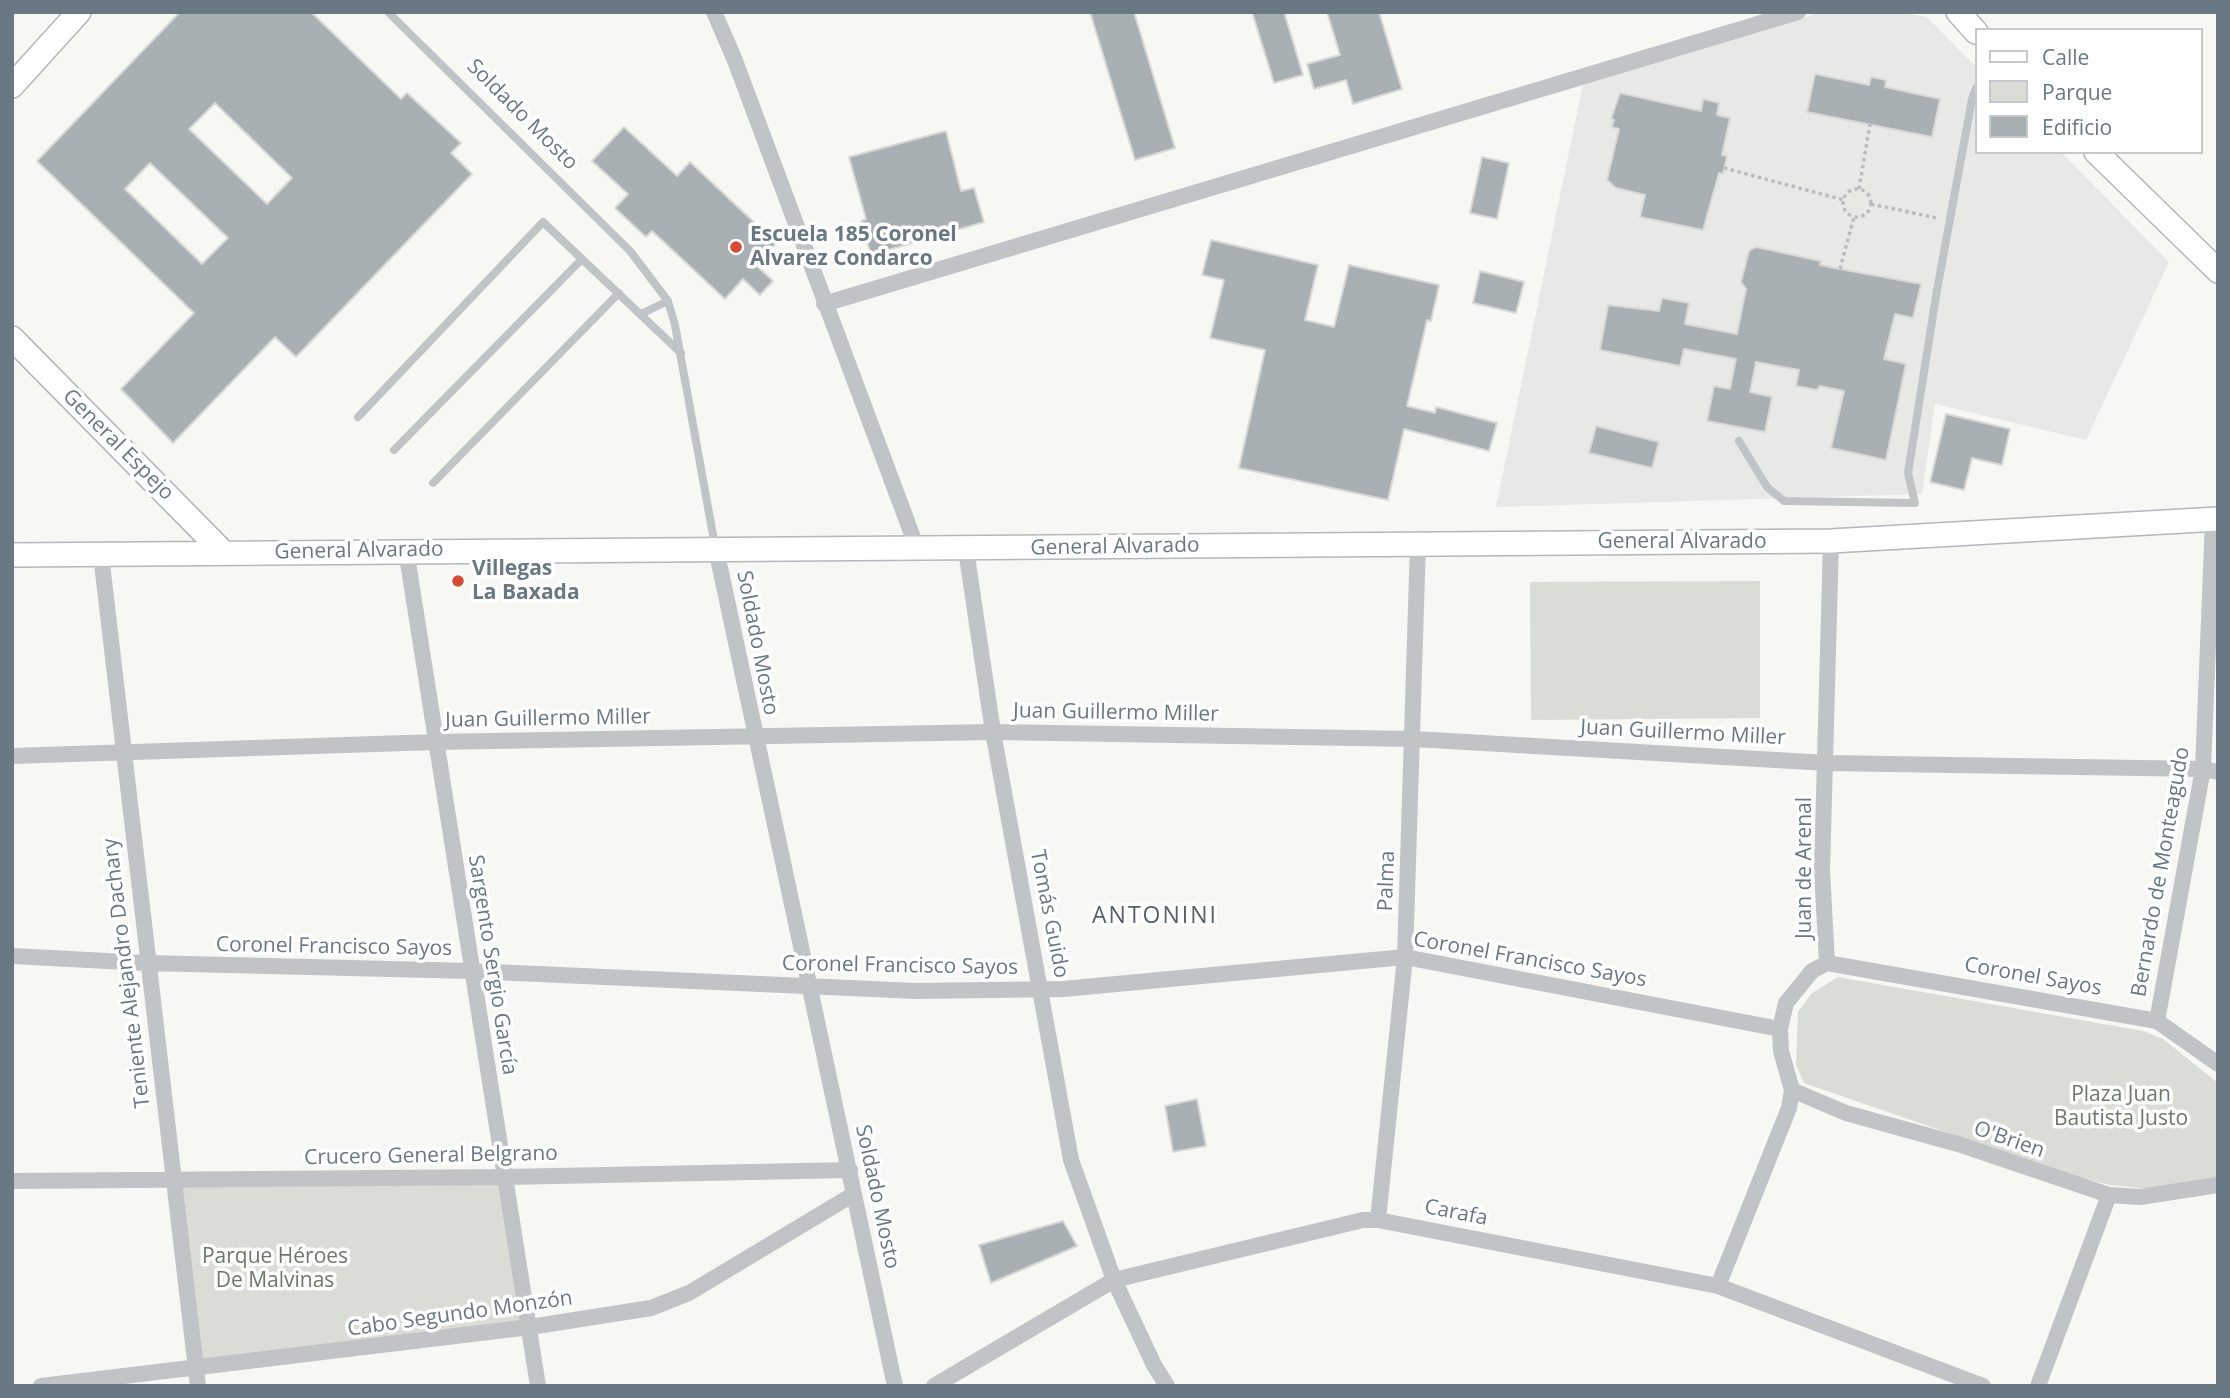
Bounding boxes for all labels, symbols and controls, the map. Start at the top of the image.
legend [1974,28,2202,154]
text: Calle [2042,43,2089,71]
street label: Soldado Mosto [461,54,583,176]
text: Parque [2042,78,2112,106]
text: Edificio [2042,113,2112,141]
place label: Escuela 185 Coronel Alvarez Condarco [750,222,957,272]
marker: Escuela 185 Coronel Alvarez Condarco [728,239,744,255]
street label: General Espejo [57,384,179,506]
street label: General Alvarado [1597,529,1767,555]
street label: General Alvarado [1030,533,1200,561]
street label: General Alvarado [274,537,444,565]
place label: Villegas La Baxada [472,556,580,606]
street label: Soldado Mosto [731,569,783,717]
marker: Villegas La Baxada [450,573,466,589]
street label: Juan Guillermo Miller [1013,699,1219,727]
street label: Juan Guillermo Miller [445,705,651,733]
street label: Juan Guillermo Miller [1580,715,1786,751]
street label: Bernardo de Monteagudo [2127,745,2195,999]
street label: Juan de Arenal [1792,797,1818,939]
street label: Teniente Alejandro Dachary [98,837,156,1109]
street label: Tomás Guido [1024,848,1074,980]
street label: Palma [1373,850,1401,912]
street label: Sargento Sergio García [462,853,522,1077]
district label: ANTONINI [1093,902,1217,930]
street label: Coronel Francisco Sayos [1411,927,1649,993]
street label: Coronel Francisco Sayos [216,932,452,962]
street label: Coronel Francisco Sayos [782,951,1018,981]
street label: Coronel Sayos [1962,953,2104,1001]
park label: Plaza Juan Bautista Justo [2054,1082,2188,1132]
street label: O'Brien [1970,1116,2048,1164]
street label: Soldado Mosto [849,1123,905,1271]
street label: Crucero General Belgrano [304,1141,558,1171]
street label: Carafa [1422,1195,1490,1231]
park label: Parque Héroes De Malvinas [202,1244,348,1294]
street label: Cabo Segundo Monzón [346,1286,574,1342]

